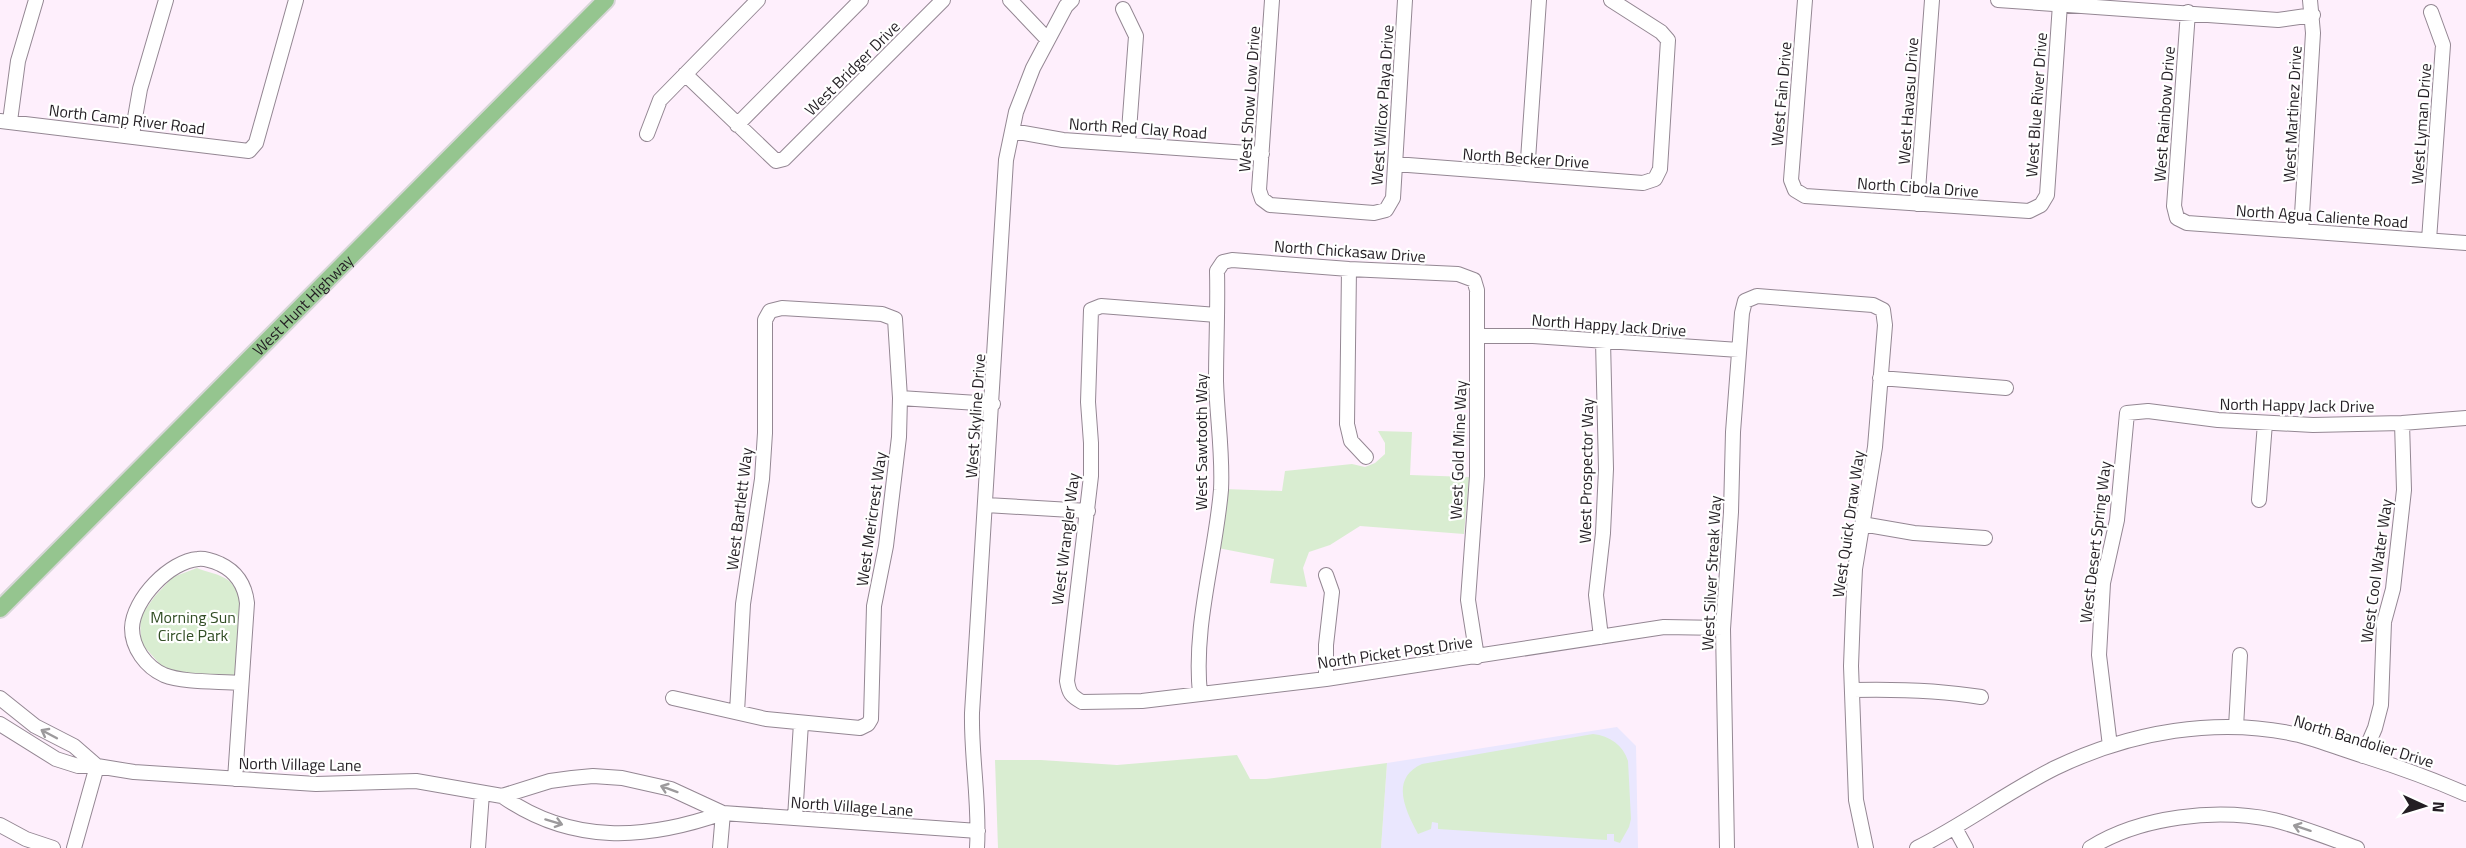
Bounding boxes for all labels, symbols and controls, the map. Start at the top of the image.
street label: West Bridger Drive [799,15,905,121]
street label: West Wilcox Playa Drive [1364,24,1400,186]
street label: West Show Low Drive [1232,25,1266,173]
street label: West Blue River Drive [2019,32,2053,178]
street label: West Havasu Drive [1892,37,1924,165]
street label: West Fain Drive [1764,41,1798,147]
street label: West Rainbow Drive [2147,45,2181,183]
street label: West Martinez Drive [2276,45,2308,183]
street label: West Lyman Drive [2405,62,2437,186]
street label: North Camp River Road [48,98,206,140]
street label: North Red Clay Road [1068,111,1208,145]
street label: North Becker Drive [1462,142,1590,174]
street label: North Cibola Drive [1856,171,1980,203]
street label: North Agua Caliente Road [2235,198,2409,234]
street label: North Chickasaw Drive [1273,234,1427,268]
street label: West Hunt Highway [247,249,359,361]
street label: North Happy Jack Drive [1531,308,1687,342]
street label: West Skyline Drive [959,353,991,479]
street label: West Sawtooth Way [1189,373,1213,511]
street label: West Gold Mine Way [1444,380,1472,520]
street label: North Happy Jack Drive [2219,392,2375,418]
street label: West Prospector Way [1573,398,1599,544]
street label: West Bartlett Way [720,446,758,572]
street label: West Quick Draw Way [1826,449,1870,599]
street label: West Mericrest Way [850,450,892,588]
street label: West Desert Spring Way [2073,459,2117,624]
street label: West Wrangler Way [1045,471,1085,607]
street label: West Silver Streak Way [1695,494,1727,651]
street label: West Cool Water Way [2354,497,2398,645]
park label: Morning Sun Circle Park [150,605,236,647]
street label: North Picket Post Drive [1316,629,1474,675]
street label: North Bandolier Drive [2291,708,2437,774]
one-way arrow [41,728,58,740]
street label: North Village Lane [238,751,362,777]
north arrow [2394,776,2454,836]
one-way arrow [660,783,679,794]
street label: North Village Lane [790,790,914,822]
text: N [2427,801,2451,813]
one-way arrow [544,817,563,828]
one-way arrow [2293,822,2312,833]

